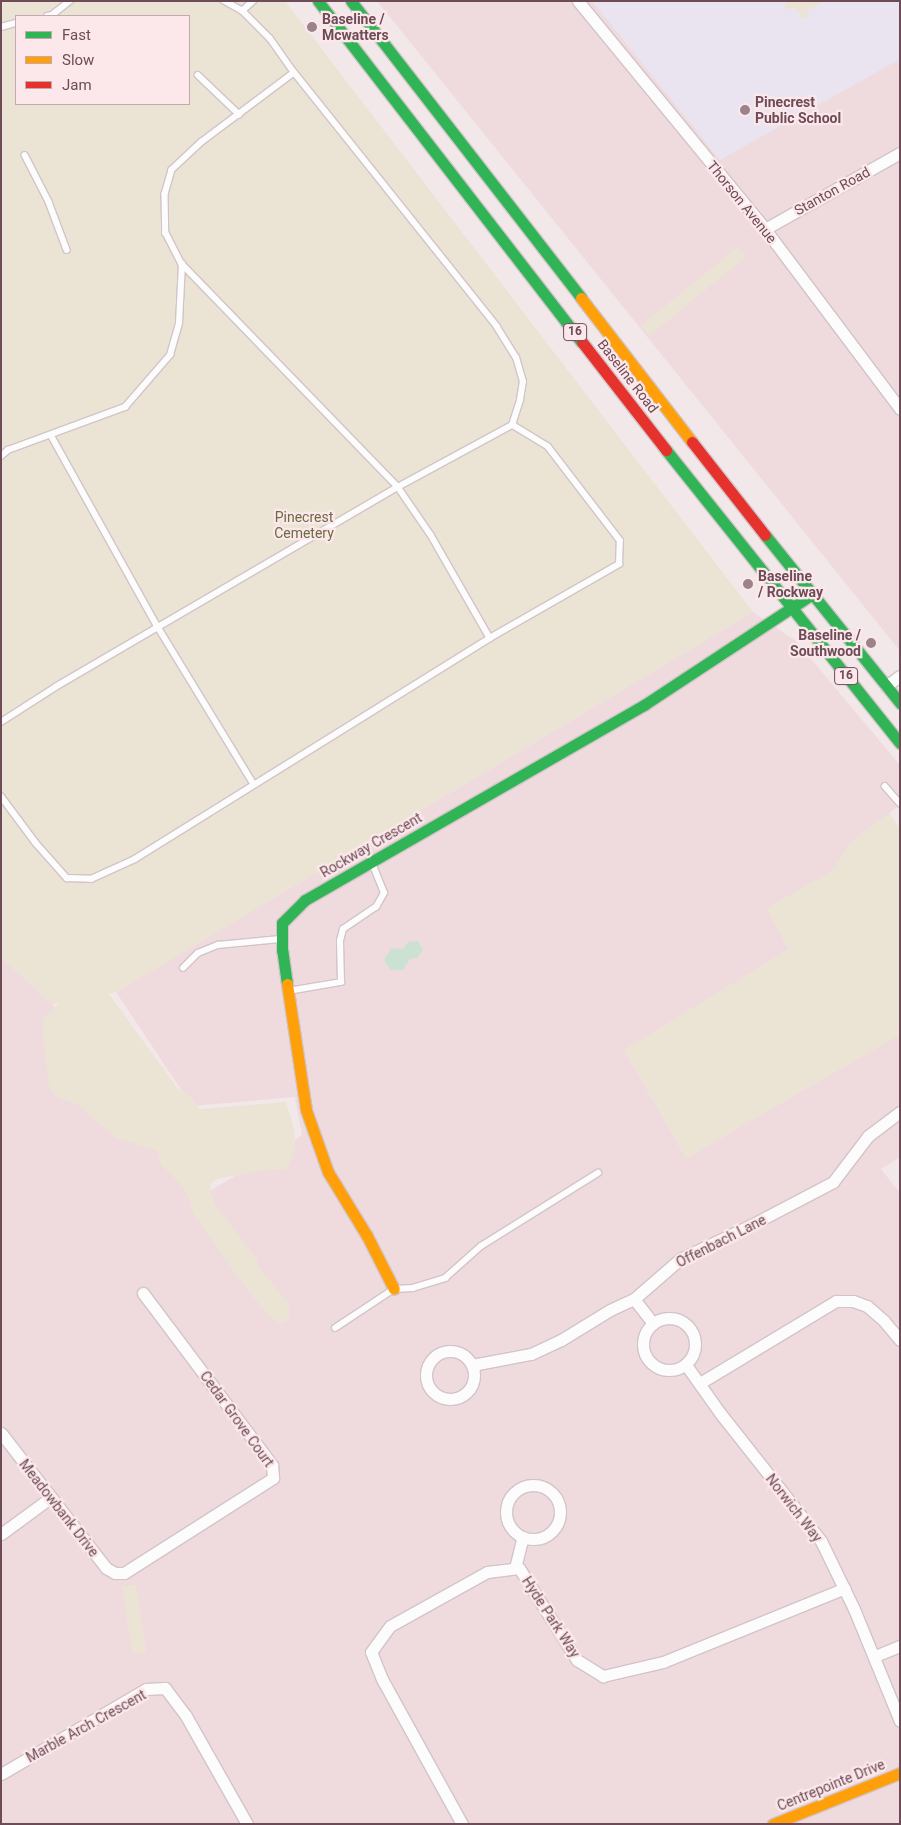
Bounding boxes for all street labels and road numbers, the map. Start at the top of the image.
street label: Thorson Avenue [704,157,780,247]
street label: Stanton Road [791,163,873,219]
road number: 16 [562,322,588,342]
street label: Baseline Road [594,336,662,416]
road number: 16 [834,666,858,686]
street label: Rockway Crescent [317,809,425,881]
street label: Offenbach Lane [673,1211,769,1271]
street label: Cedar Grove Court [197,1368,277,1470]
street label: Meadowbank Drive [16,1456,102,1560]
street label: Norwich Way [762,1471,826,1545]
street label: Hyde Park Way [519,1573,583,1661]
street label: Marble Arch Crescent [23,1686,149,1766]
street label: Centrepointe Drive [775,1756,887,1814]

